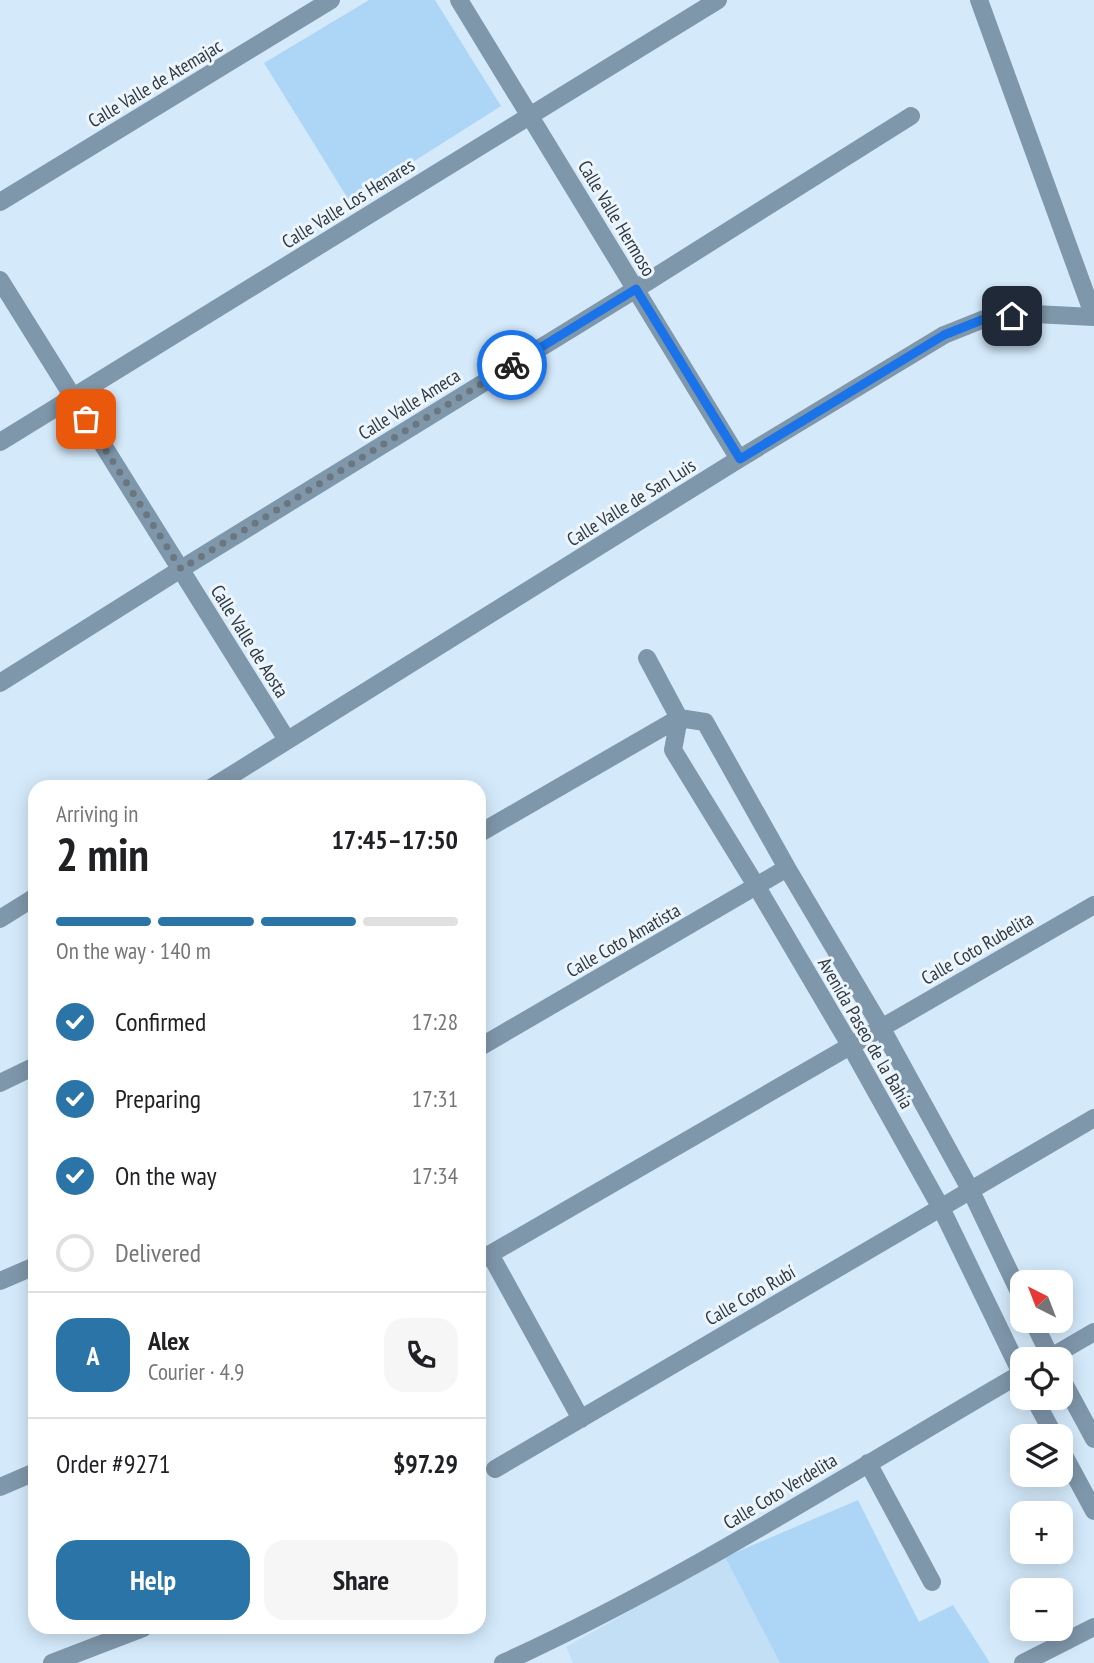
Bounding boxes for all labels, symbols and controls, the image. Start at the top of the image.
street label: Calle Valle de Atemajac [84,33,227,133]
street label: Calle Valle Los Henares [277,153,419,253]
street label: Calle Valle Hermoso [573,156,661,280]
pin [982,286,1042,346]
icon: home [993,297,1031,335]
courier [477,330,547,400]
icon: bike [493,346,531,384]
street label: Calle Valle Ameca [354,363,464,445]
pin [56,389,116,449]
icon: bag [67,400,105,438]
street label: Calle Valle de San Luis [562,453,700,551]
street label: Calle Valle de Aosta [206,580,294,702]
text: Arriving in [56,799,138,828]
text: 17:45–17:50 [331,823,458,856]
text: 2 min [56,824,149,884]
street label: Calle Coto Amatista [562,898,684,982]
street label: Calle Coto Rubelita [917,906,1037,990]
text: On the way · 140 m [56,936,211,965]
street label: Avenida Paseo de la Bahía [813,953,919,1113]
icon: check [56,1003,94,1041]
text: Confirmed [115,1005,206,1038]
text: 17:28 [412,1007,458,1036]
icon: check [56,1080,94,1118]
text: Preparing [115,1082,201,1115]
text: 17:31 [412,1084,458,1113]
icon: check [56,1157,94,1195]
text: On the way [115,1159,217,1192]
text: 17:34 [412,1161,458,1190]
text: Delivered [115,1236,201,1269]
street label: Calle Coto Rubí [701,1260,799,1330]
north arrow [1010,1270,1073,1334]
map controls [1010,1270,1073,1641]
button: phone [384,1318,458,1392]
text: Alex [148,1324,189,1357]
text: A [86,1339,100,1372]
button: locate [1010,1347,1073,1410]
text: Courier · 4.9 [148,1357,244,1386]
button: layers [1010,1424,1073,1487]
text: Order #9271 [56,1447,171,1480]
text: $97.29 [393,1447,458,1480]
street label: Calle Coto Verdelita [719,1448,841,1534]
button: + [1010,1501,1073,1564]
button: Help [56,1540,250,1620]
button: Share [264,1540,458,1620]
button: − [1010,1578,1073,1641]

